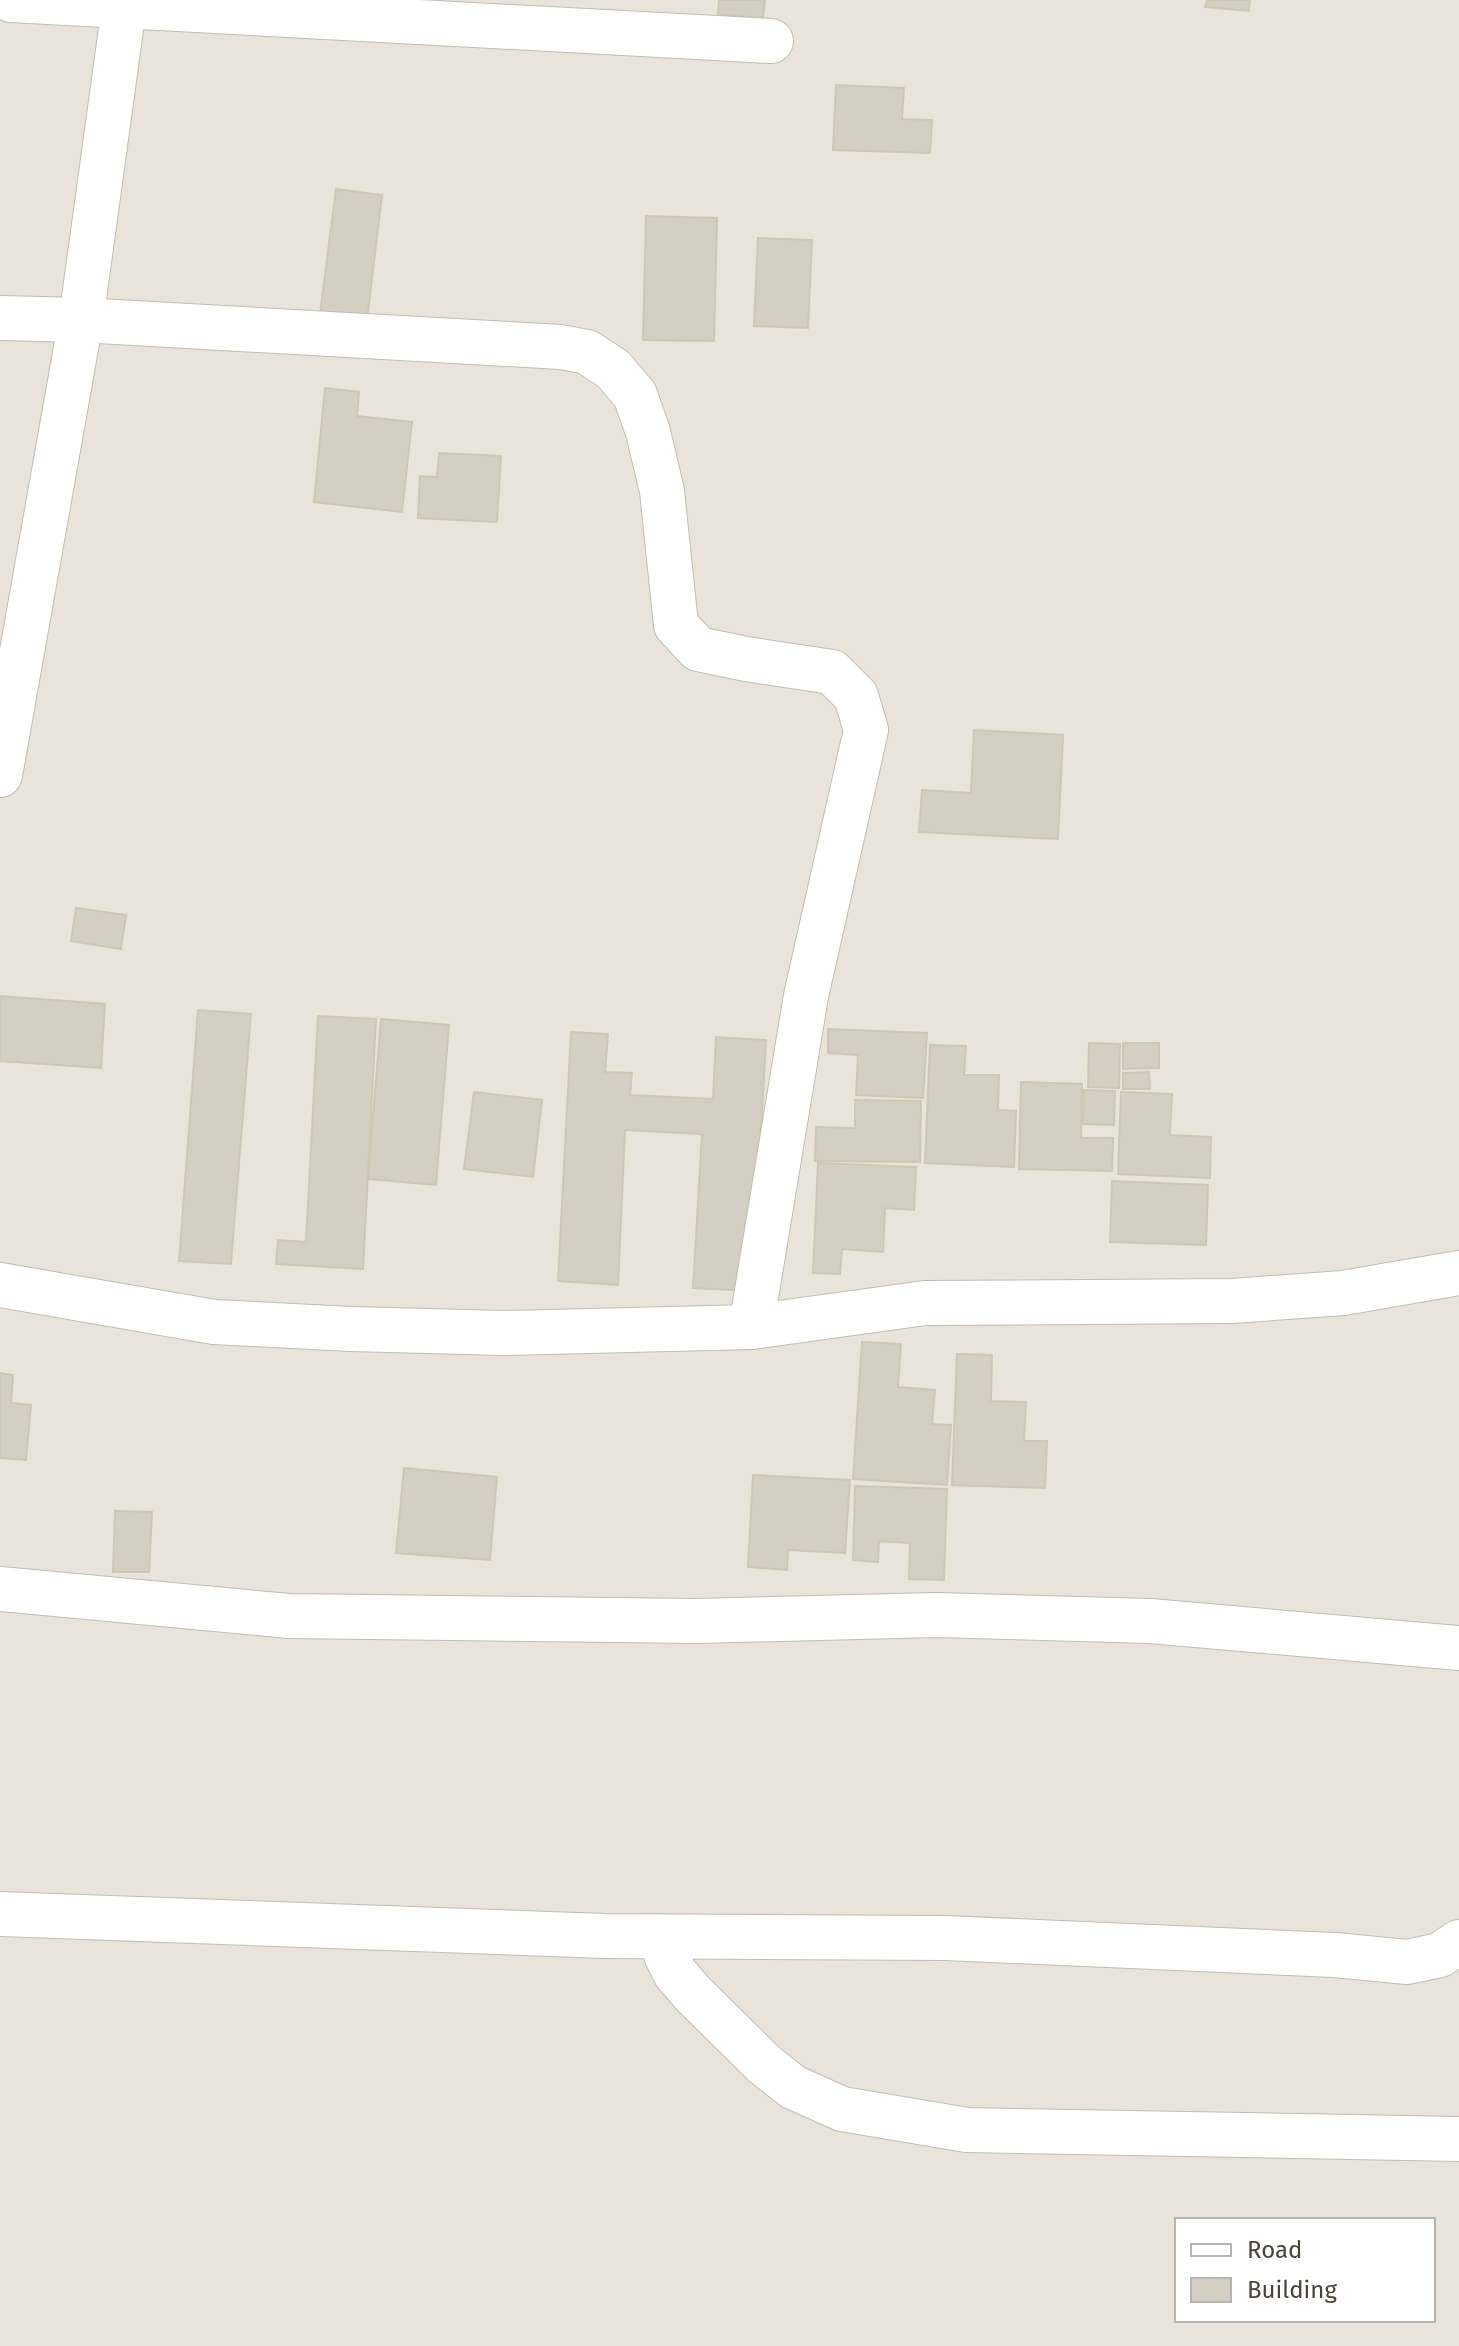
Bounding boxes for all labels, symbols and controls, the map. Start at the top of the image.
legend [1175,2218,1435,2322]
text: Road [1247,2236,1302,2264]
text: Building [1247,2276,1337,2304]

